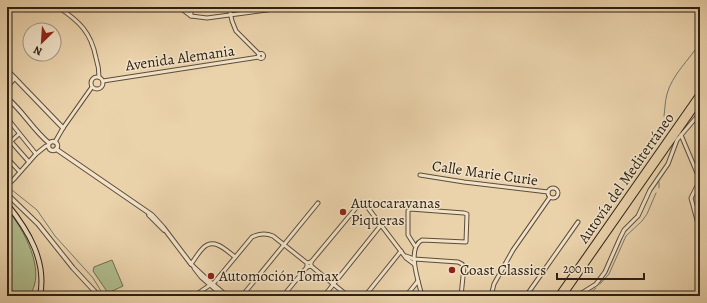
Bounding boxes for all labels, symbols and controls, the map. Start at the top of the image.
north arrow [22,22,62,62]
street label: Avenida Alemania [123,40,236,76]
text: N [31,42,45,59]
street label: Autovía del Mediterráneo [573,109,679,248]
street label: Calle Marie Curie [431,156,540,190]
place label: Autocaravanas Piqueras [350,193,440,230]
marker: Autocaravanas Piqueras [338,207,348,217]
scale bar [557,255,644,281]
place label: Coast Classics [460,260,546,280]
text: 200 m [563,261,594,277]
marker: Coast Classics [447,265,457,275]
place label: Automoción Tomax [218,266,339,286]
marker: Automoción Tomax [206,271,216,281]

